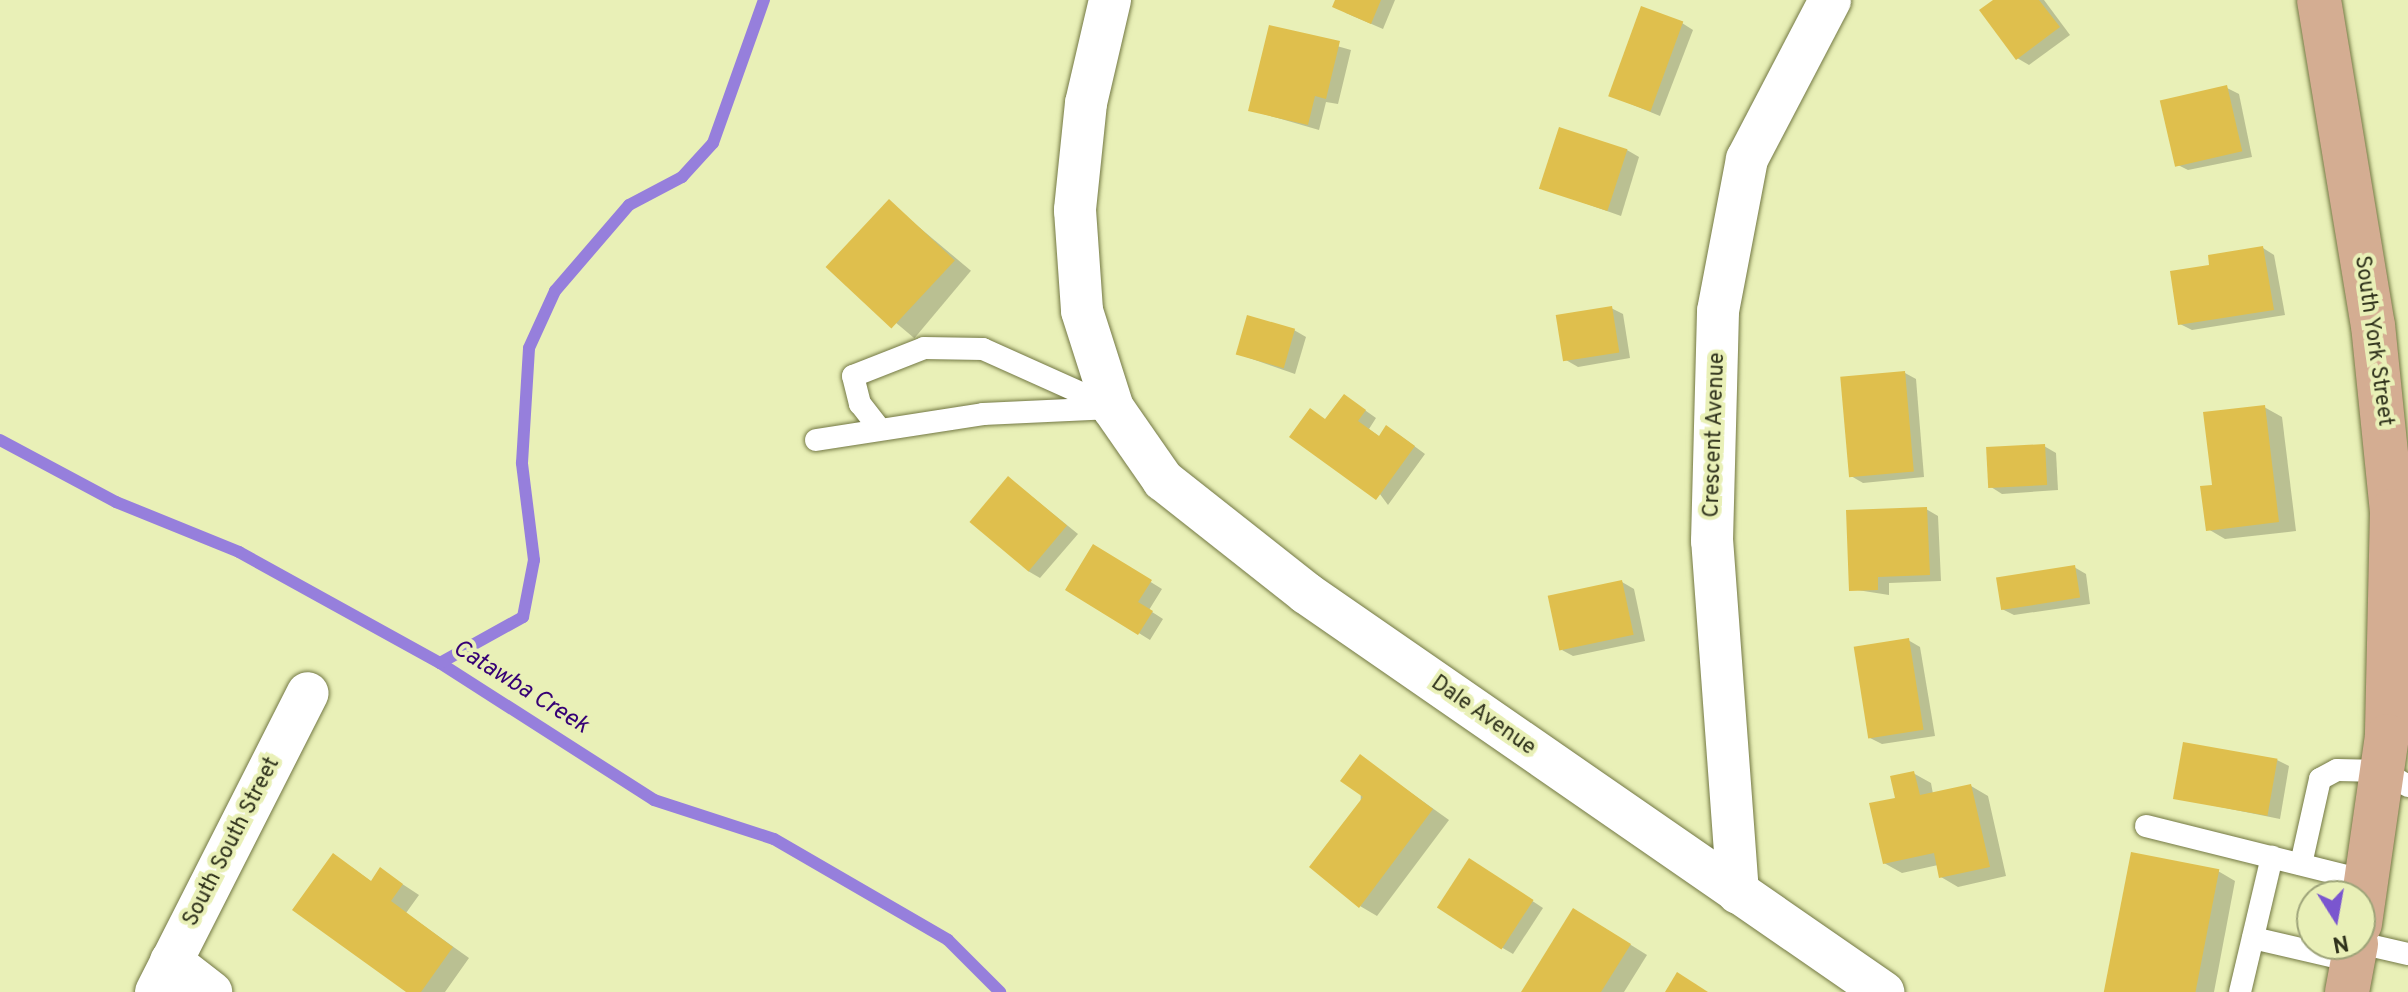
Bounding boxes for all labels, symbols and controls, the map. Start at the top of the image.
street label: South York Street [2348,254,2398,428]
street label: Crescent Avenue [1699,351,1731,519]
water label: Catawba Creek [447,635,593,741]
street label: Dale Avenue [1425,670,1541,762]
street label: South South Street [178,753,286,931]
north arrow [2296,880,2376,960]
text: N [2330,927,2351,957]

